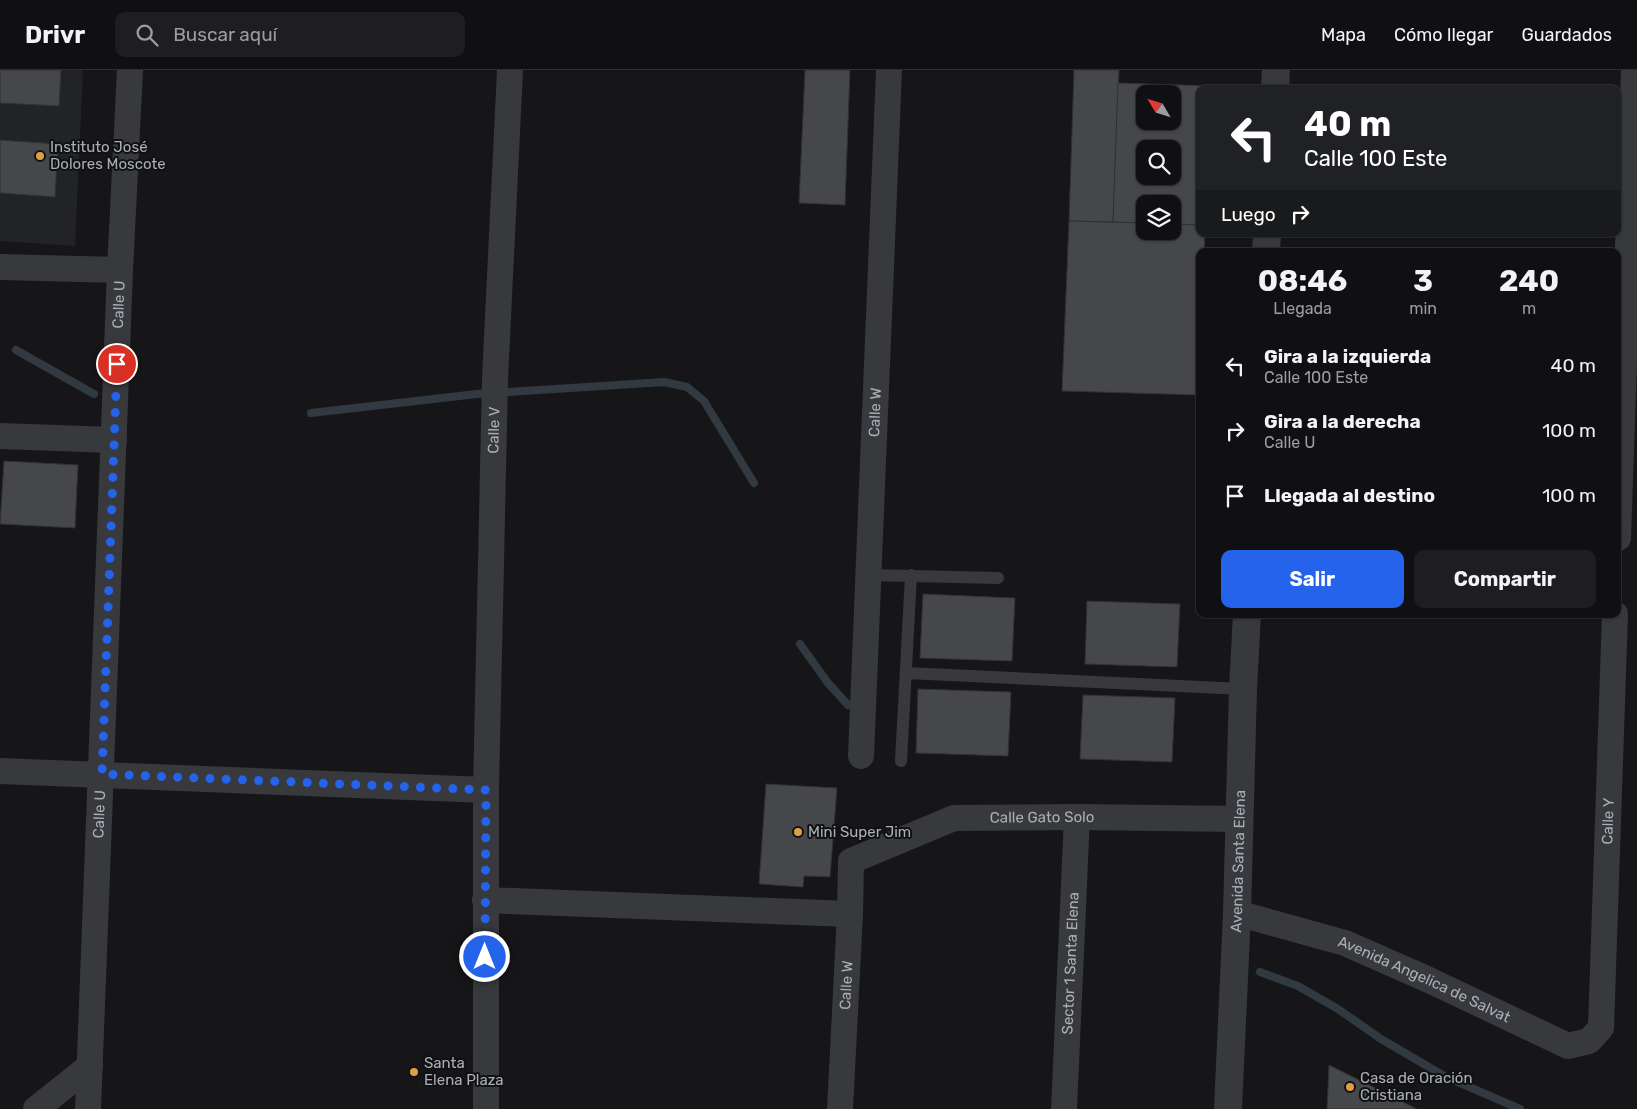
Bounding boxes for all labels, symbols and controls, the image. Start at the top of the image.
search box [115,12,465,57]
text: Drivr [25,21,85,49]
icon: search [133,21,161,49]
text: Buscar aquí [173,23,277,46]
text: Mapa [1321,24,1366,46]
text: Cómo llegar [1394,24,1493,46]
text: Guardados [1521,24,1612,46]
north arrow [1136,85,1181,130]
map controls [1136,85,1181,240]
text: 40 m [1304,103,1391,145]
icon: left [1221,105,1286,170]
place label: Instituto José Dolores Moscote [50,138,166,173]
button: search [1136,140,1181,185]
text: Calle 100 Este [1304,145,1447,172]
marker: Instituto José Dolores Moscote [34,150,46,162]
button: layers [1136,195,1181,240]
icon: right [1286,200,1314,228]
text: Luego [1221,203,1276,226]
text: 08:46 [1258,263,1347,299]
text: 3 [1413,263,1433,299]
text: 240 [1499,263,1559,299]
street label: Calle U [109,280,129,329]
text: Llegada [1273,299,1332,318]
text: min [1409,299,1437,318]
text: m [1522,299,1536,318]
pin [96,343,138,385]
text: Gira a la izquierda [1264,345,1431,368]
icon: arrive [103,350,131,378]
icon: left [1221,352,1249,380]
text: 40 m [1551,354,1596,377]
text: Calle 100 Este [1264,368,1368,387]
street label: Calle W [865,387,885,437]
street label: Calle V [484,406,503,454]
text: Gira a la derecha [1264,410,1421,433]
icon: right [1221,417,1249,445]
text: 100 m [1542,419,1596,442]
text: Calle U [1264,433,1315,452]
icon: arrive [1221,482,1249,510]
text: Llegada al destino [1264,484,1435,507]
text: 100 m [1542,484,1596,507]
button: Salir [1221,550,1404,608]
button: Compartir [1414,550,1596,608]
street label: Calle U [89,790,109,839]
street label: Avenida Santa Elena [1227,790,1249,933]
street label: Calle Y [1598,797,1618,845]
street label: Calle Gato Solo [990,808,1095,827]
place label: Mini Super Jim [808,823,911,841]
marker: Mini Super Jim [792,826,804,838]
street label: Sector 1 Santa Elena [1058,891,1083,1035]
position arrow [458,930,510,982]
street label: Avenida Angelica de Salvat [1336,932,1513,1026]
street label: Calle W [836,960,857,1010]
place label: Santa Elena Plaza [424,1054,504,1089]
marker: Santa Elena Plaza [408,1066,420,1078]
place label: Casa de Oración Cristiana [1360,1069,1473,1104]
marker: Casa de Oración Cristiana [1344,1081,1356,1093]

